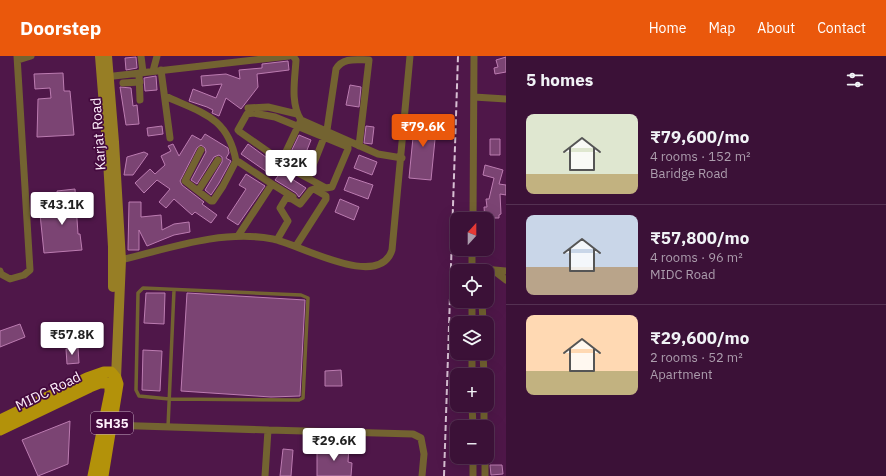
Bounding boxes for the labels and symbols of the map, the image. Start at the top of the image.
street label: Karjat Road [86,97,110,171]
pin: ₹79.6K [390,114,456,148]
pin: ₹32K [267,150,315,184]
pin: ₹43.1K [29,192,95,226]
north arrow [450,212,494,256]
pin: ₹57.8K [39,322,105,356]
street label: MIDC Road [12,367,84,415]
road number: SH35 [91,412,133,434]
pin: ₹29.6K [301,428,367,462]

